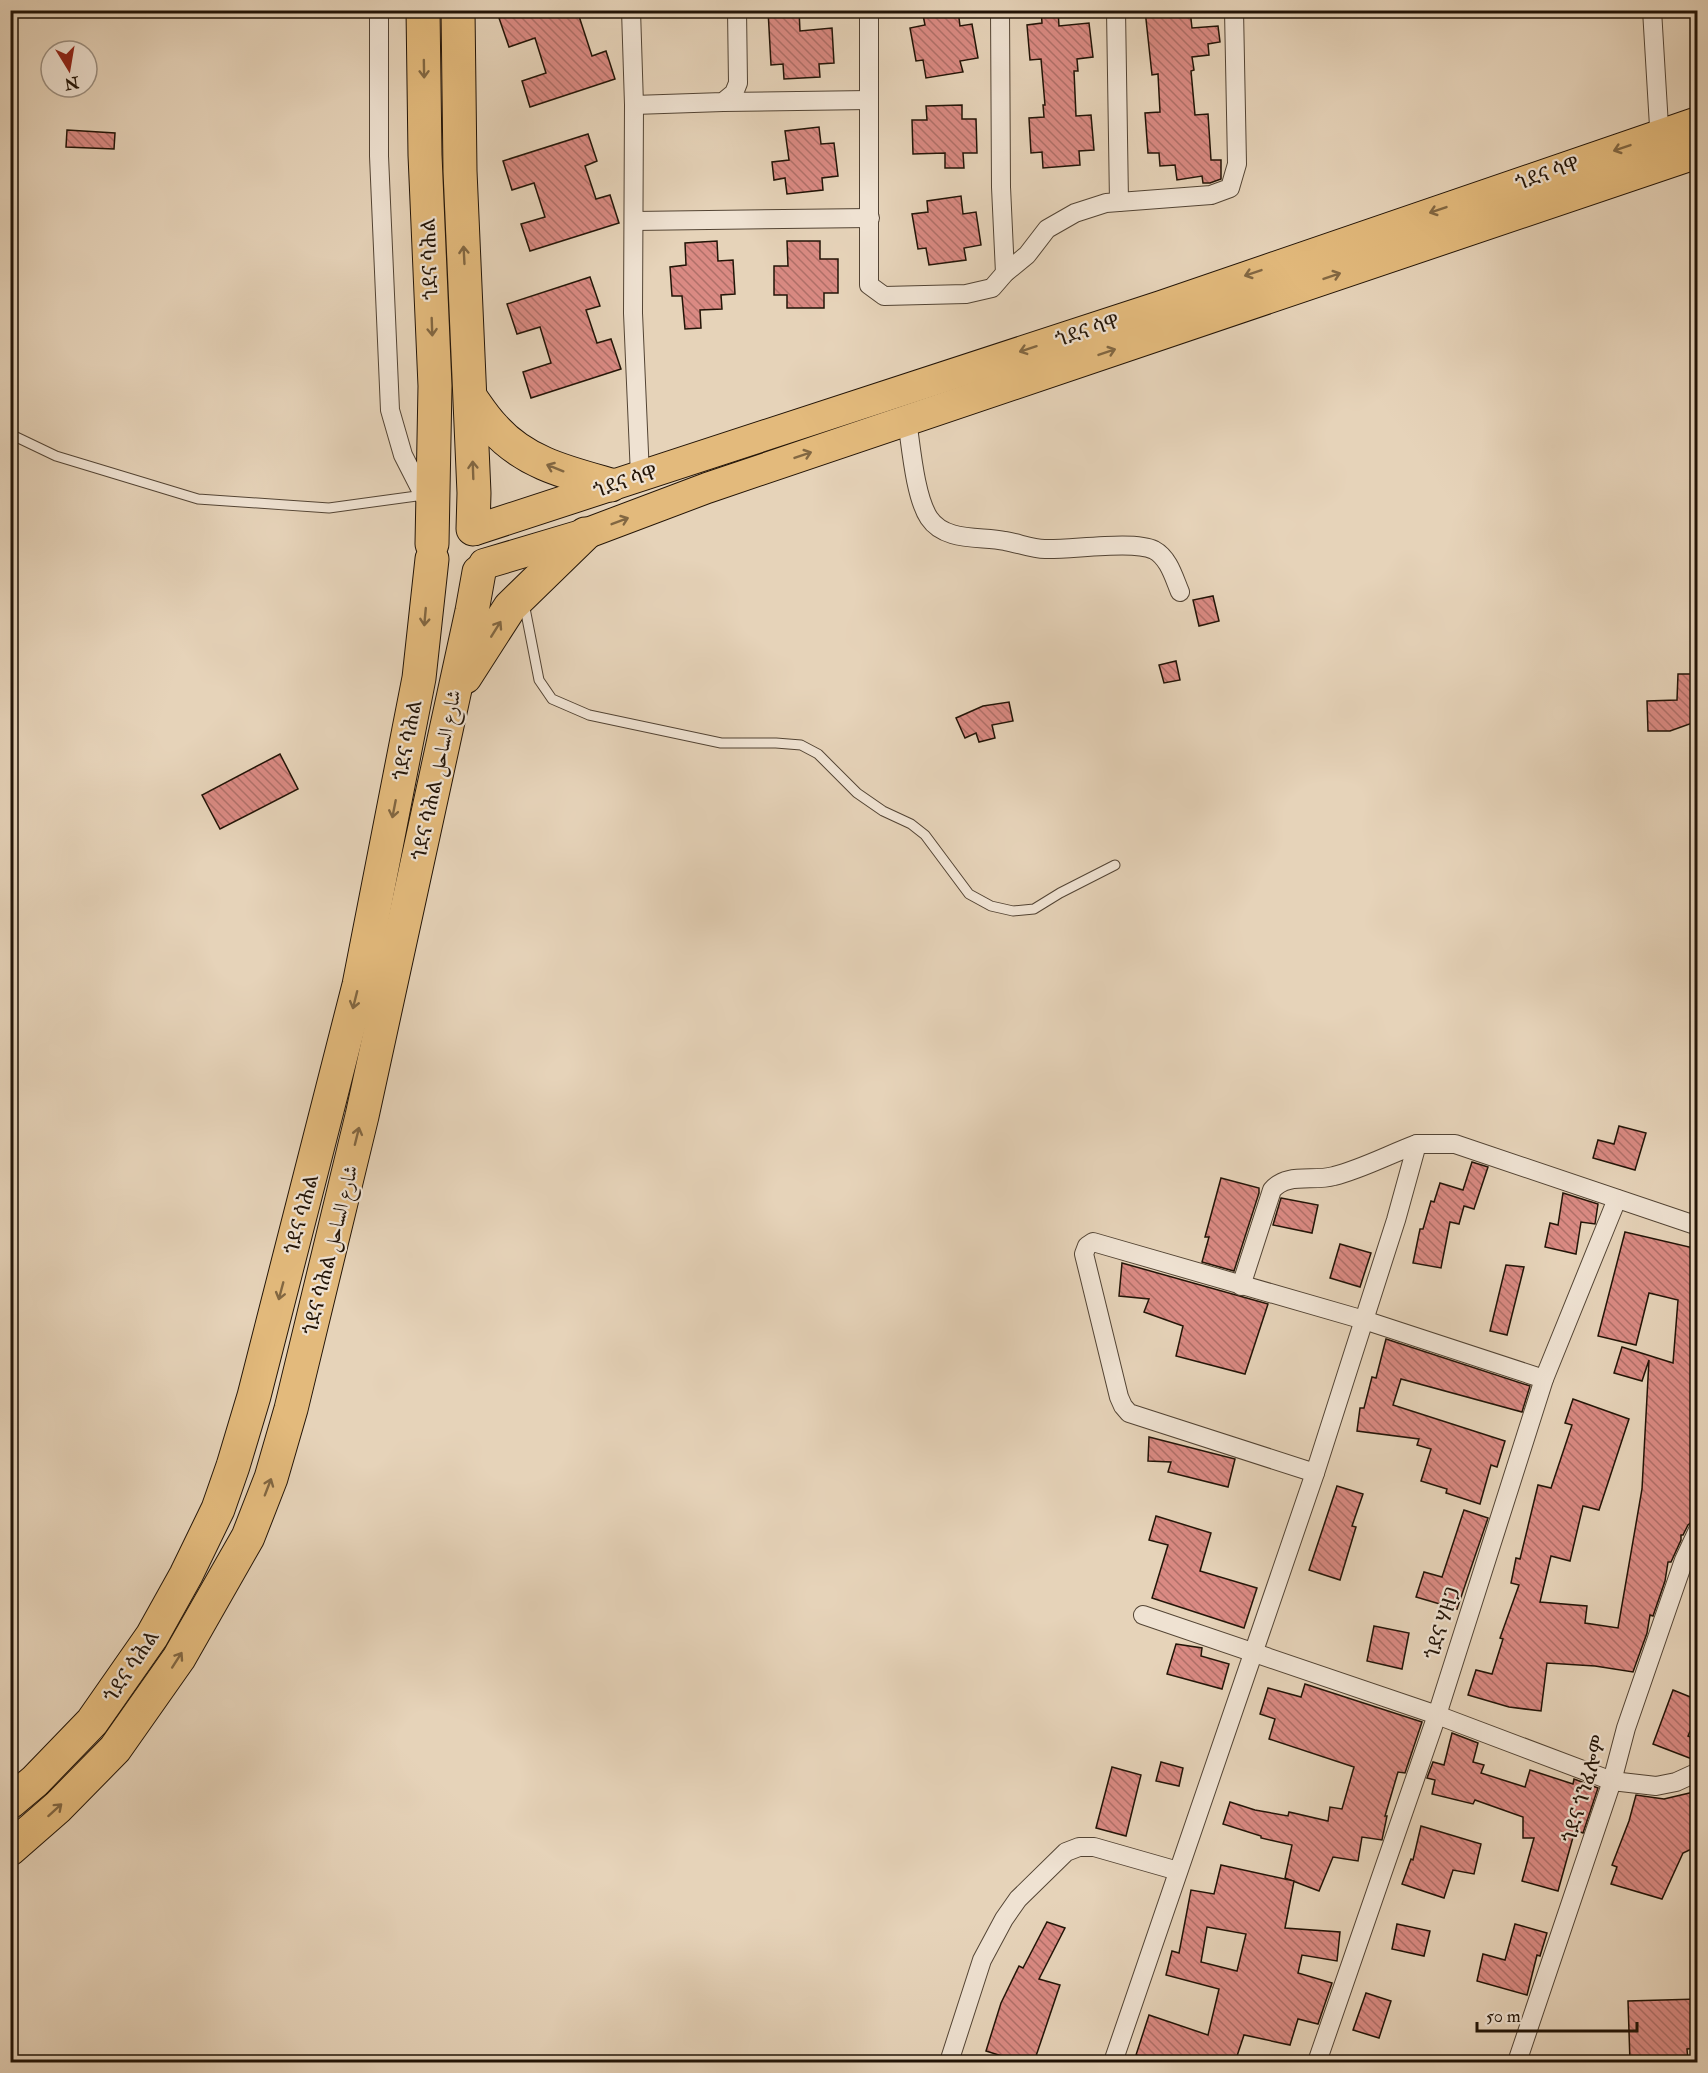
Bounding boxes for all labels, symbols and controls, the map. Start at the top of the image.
north arrow [39,39,99,99]
one-way arrow [418,58,430,78]
text: N [62,71,82,94]
one-way arrow [1613,143,1632,154]
street label: ጎደና ሳዋ [1512,151,1582,196]
one-way arrow [1429,206,1448,217]
street label: ጎደና ሳሕል [416,218,443,300]
one-way arrow [459,245,470,265]
one-way arrow [1244,269,1263,280]
one-way arrow [1322,269,1341,280]
street label: ጎደና ሳዋ [1052,308,1122,352]
one-way arrow [427,316,438,336]
one-way arrow [1019,344,1038,355]
one-way arrow [1097,346,1116,357]
one-way arrow [793,449,812,460]
street label: ጎደና ሳዋ [590,459,660,503]
one-way arrow [467,461,479,481]
one-way arrow [546,462,565,473]
one-way arrow [610,514,628,525]
one-way arrow [419,607,430,626]
one-way arrow [489,621,502,638]
street label: ጎደና ሳሕል شارع الساحل [406,687,472,864]
street label: ጎደና ሳሕል [387,697,428,783]
one-way arrow [388,799,399,819]
one-way arrow [349,991,361,1010]
one-way arrow [352,1126,364,1145]
street label: ጎደና ሳሕል شارع الساحل [297,1163,369,1339]
street label: ጎደና ሳሕል [279,1171,324,1257]
one-way arrow [275,1281,287,1300]
one-way arrow [263,1479,274,1497]
street label: ጎደና ሃዘጋ [1419,1583,1466,1663]
street label: ጎደና ሳሕል [98,1625,165,1707]
one-way arrow [171,1651,184,1668]
street label: ጎደና ጎንፈሎም [1556,1732,1613,1846]
one-way arrow [47,1803,62,1817]
scale bar [1477,1995,1638,2033]
text: 50 m [1486,2005,1521,2028]

